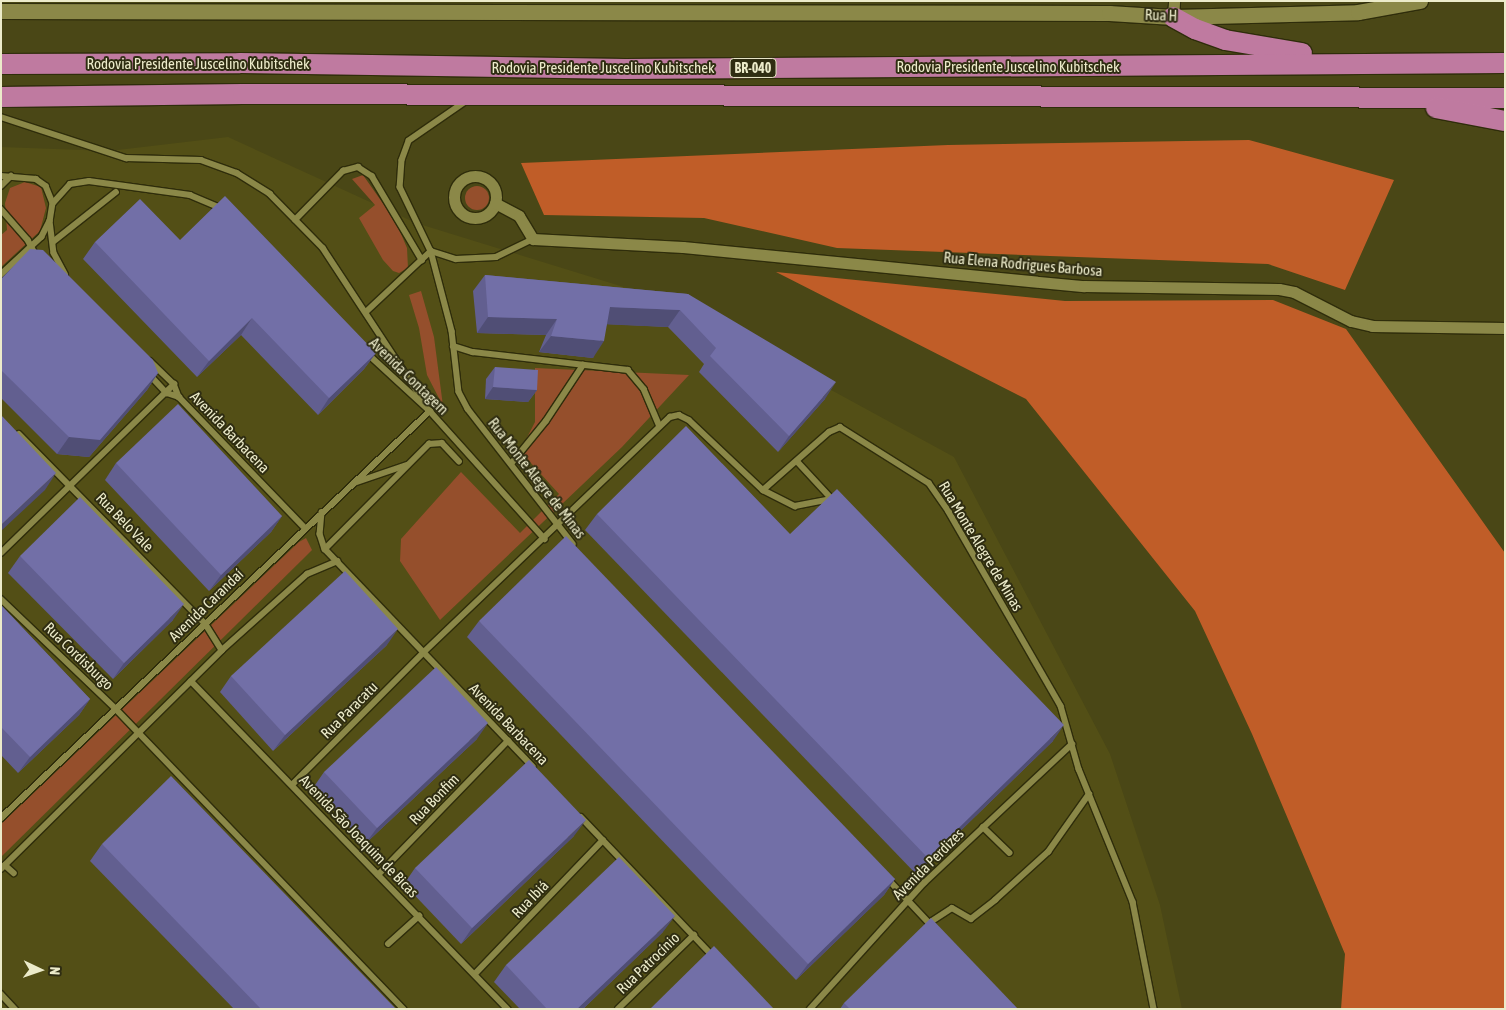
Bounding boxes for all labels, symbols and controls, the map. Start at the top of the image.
street label: Rua H [1144,5,1178,25]
street label: Rodovia Presidente Juscelino Kubitschek [86,55,310,73]
road number: BR-040 [729,56,777,80]
street label: Rodovia Presidente Juscelino Kubitschek [896,58,1120,76]
street label: Rodovia Presidente Juscelino Kubitschek [491,59,715,77]
street label: Rua Elena Rodrigues Barbosa [943,248,1103,280]
street label: Avenida Contagem [366,334,452,418]
street label: Avenida Barbacena [187,388,273,476]
street label: Rua Monte Alegre de Minas [484,414,590,542]
street label: Rua Monte Alegre de Minas [935,478,1027,614]
street label: Rua Belo Vale [92,489,158,555]
street label: Avenida Carandaí [165,565,247,645]
street label: Rua Cordisburgo [41,618,117,694]
street label: Rua Paracatu [317,678,381,742]
street label: Avenida Barbacena [466,680,552,768]
street label: Rua Bonfim [405,770,463,828]
street label: Avenida São Joaquim de Bicas [296,771,422,901]
street label: Avenida Perdizes [889,825,967,903]
street label: Rua Ibiá [508,877,552,921]
street label: Rua Patrocínio [613,929,683,997]
north arrow [15,945,65,995]
text: N [47,966,63,975]

